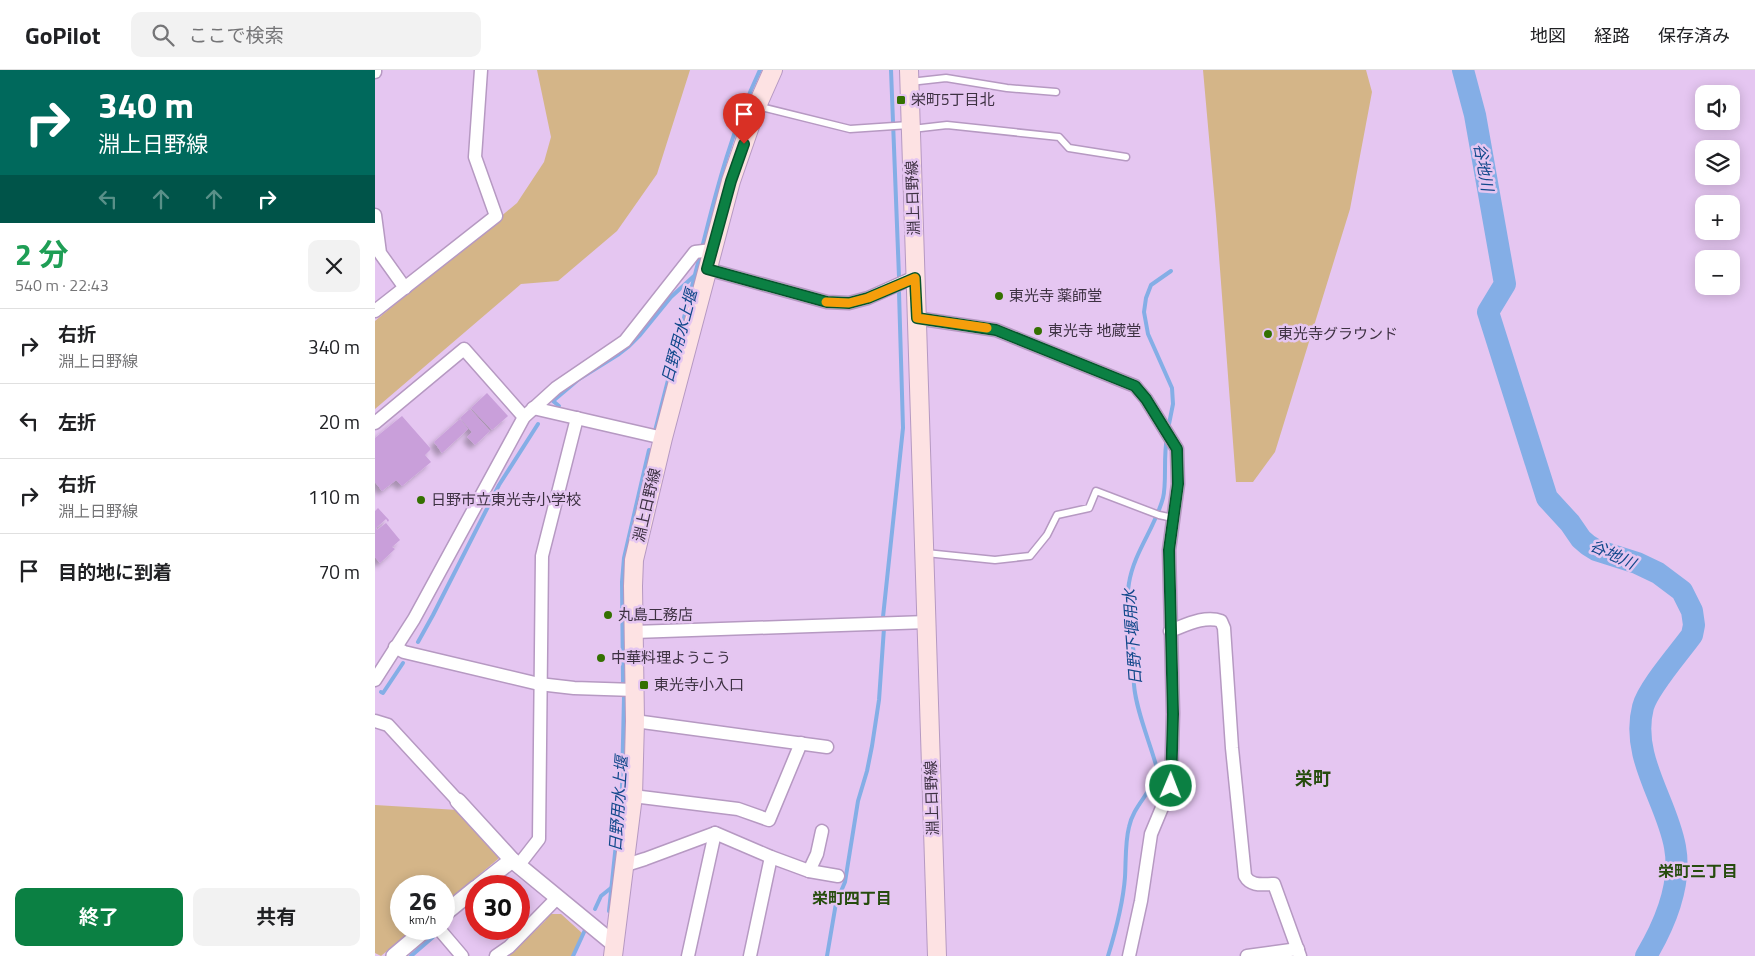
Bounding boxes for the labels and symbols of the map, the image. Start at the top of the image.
place label: 栄町5丁目北 [911,88,994,111]
pin [723,93,765,144]
marker: 栄町5丁目北 [895,94,907,106]
water label: 谷地川 [1468,141,1500,195]
street label: 淵上日野線 [900,160,925,236]
water label: 日野用水上堰 [655,284,704,385]
place label: 東光寺 薬師堂 [1009,284,1102,307]
marker: 東光寺 薬師堂 [993,290,1005,302]
place label: 東光寺 地蔵堂 [1048,319,1141,342]
place label: 東光寺グラウンド [1278,322,1398,345]
marker: 東光寺 地蔵堂 [1032,325,1044,337]
marker: 東光寺グラウンド [1262,328,1274,340]
street label: 淵上日野線 [627,466,666,544]
place label: 日野市立東光寺小学校 [431,488,581,511]
marker: 日野市立東光寺小学校 [415,494,427,506]
water label: 谷地川 [1586,533,1642,576]
water label: 日野下堰用水 [1117,586,1147,686]
place label: 丸島工務店 [618,603,693,626]
marker: 丸島工務店 [602,609,614,621]
place label: 中華料理ようこう [611,646,731,669]
marker: 中華料理ようこう [595,652,607,664]
place label: 東光寺小入口 [654,673,744,696]
marker: 東光寺小入口 [638,679,650,691]
water label: 日野用水上堰 [603,752,634,853]
position arrow [1144,759,1196,811]
street label: 淵上日野線 [919,760,944,836]
district label: 栄町 [1295,765,1331,792]
district label: 栄町三丁目 [1658,859,1738,883]
speed limit sign: 30 [465,875,530,940]
district label: 栄町四丁目 [812,886,892,910]

